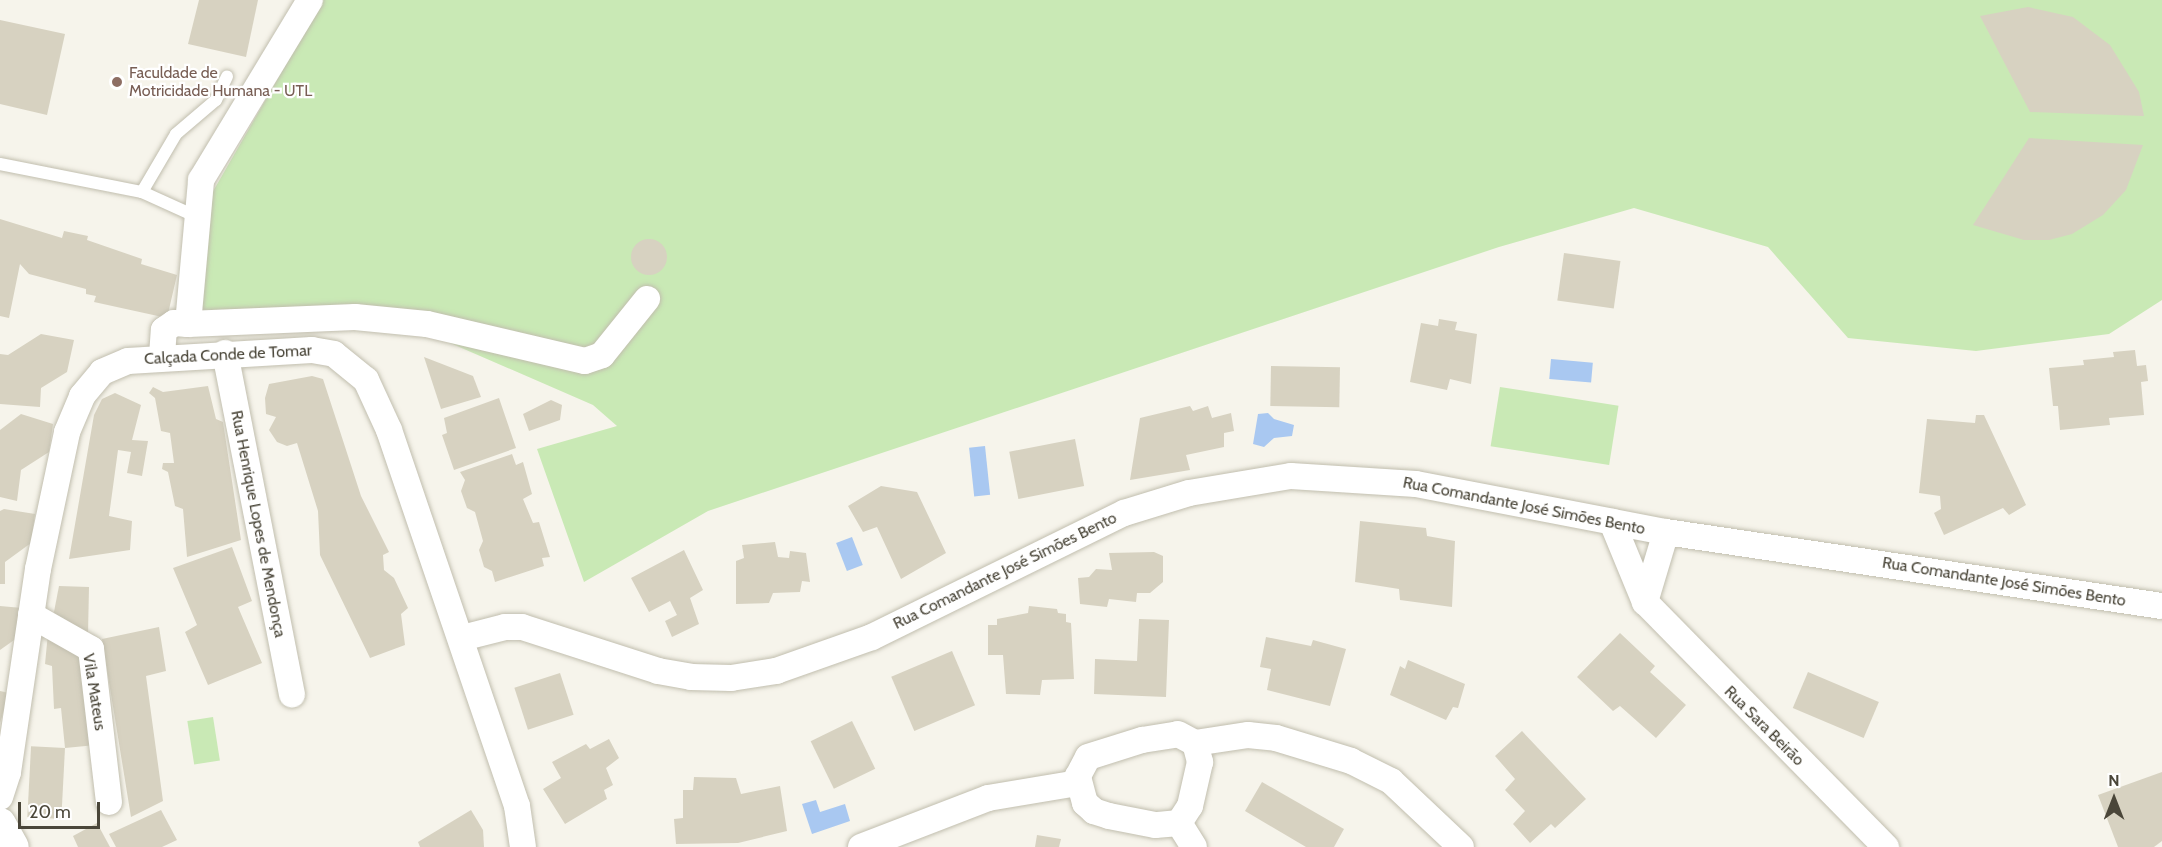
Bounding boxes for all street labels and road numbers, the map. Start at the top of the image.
street label: Calçada Conde de Tomar [144,341,312,369]
street label: Rua Henrique Lopes de Mendonça [227,409,289,639]
street label: Rua Comandante José Simões Bento [1401,473,1647,539]
street label: Rua Comandante José Simões Bento [890,508,1120,634]
street label: Rua Comandante José Simões Bento [1881,553,2127,611]
street label: Vila Mateus [78,652,110,732]
street label: Rua Sara Beirão [1720,682,1808,770]

